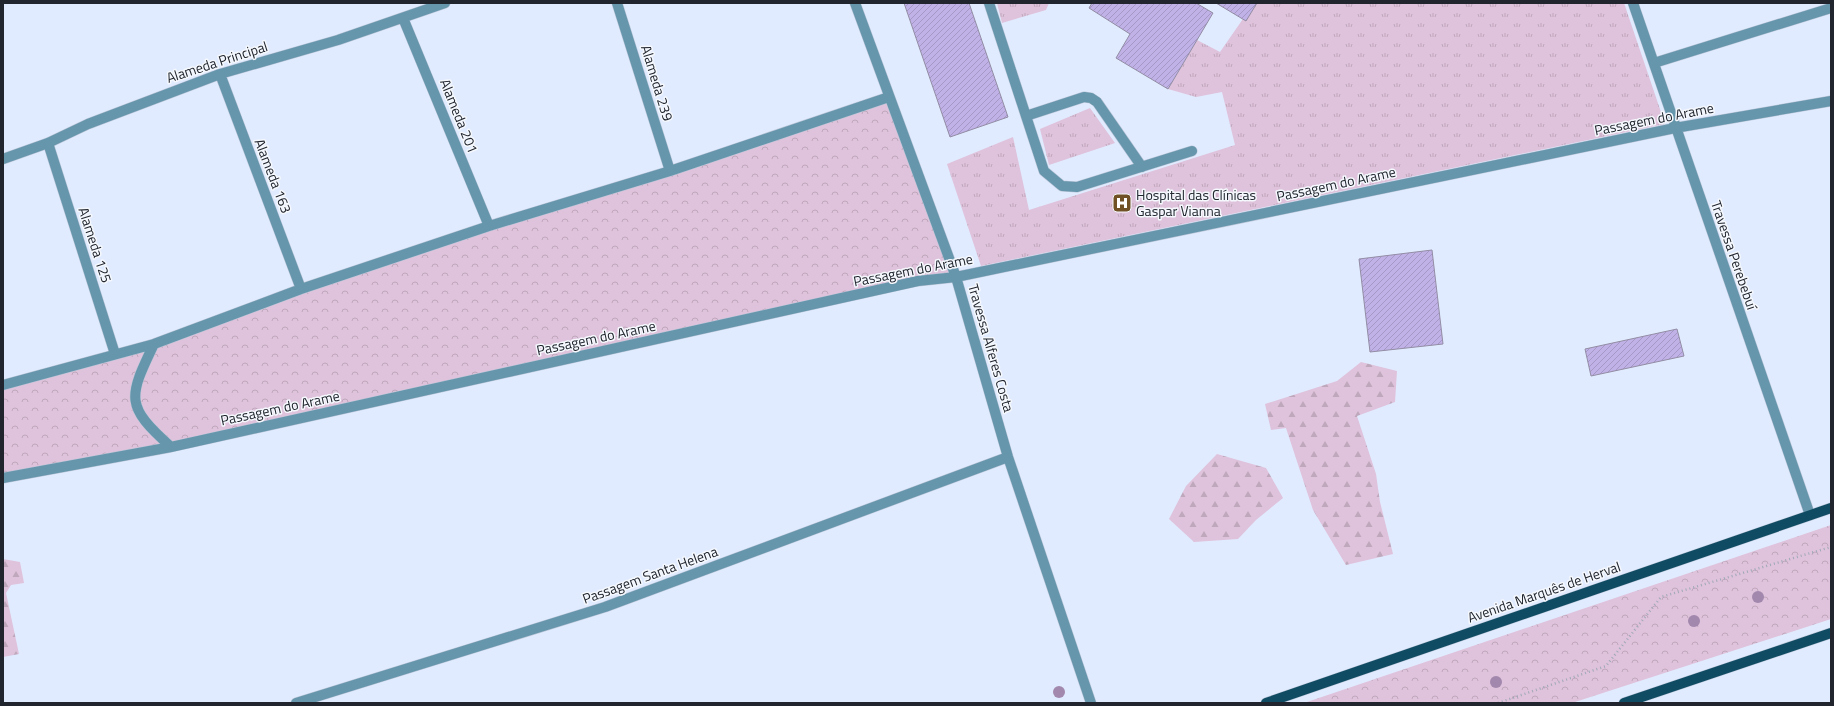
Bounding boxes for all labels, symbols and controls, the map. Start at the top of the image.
street label: Alameda Principal [163,35,270,88]
street label: Alameda 239 [636,42,679,124]
street label: Alameda 201 [435,76,484,156]
street label: Passagem do Arame [1592,97,1715,140]
street label: Alameda 163 [250,135,297,216]
street label: Passagem do Arame [1274,161,1397,206]
place label: Hospital das Clínicas Gaspar Vianna [1136,184,1256,221]
hospital icon: Hospital das Clínicas Gaspar Vianna [1111,192,1133,214]
street label: Travessa Perebebuí [1706,197,1763,313]
street label: Alameda 125 [73,204,118,286]
street label: Passagem do Arame [851,248,974,291]
street label: Travessa Alferes Costa [963,281,1020,414]
street label: Passagem do Arame [534,315,657,360]
street label: Passagem do Arame [218,385,341,430]
street label: Passagem Santa Helena [579,540,720,609]
street label: Avenida Marquês de Herval [1465,555,1623,628]

